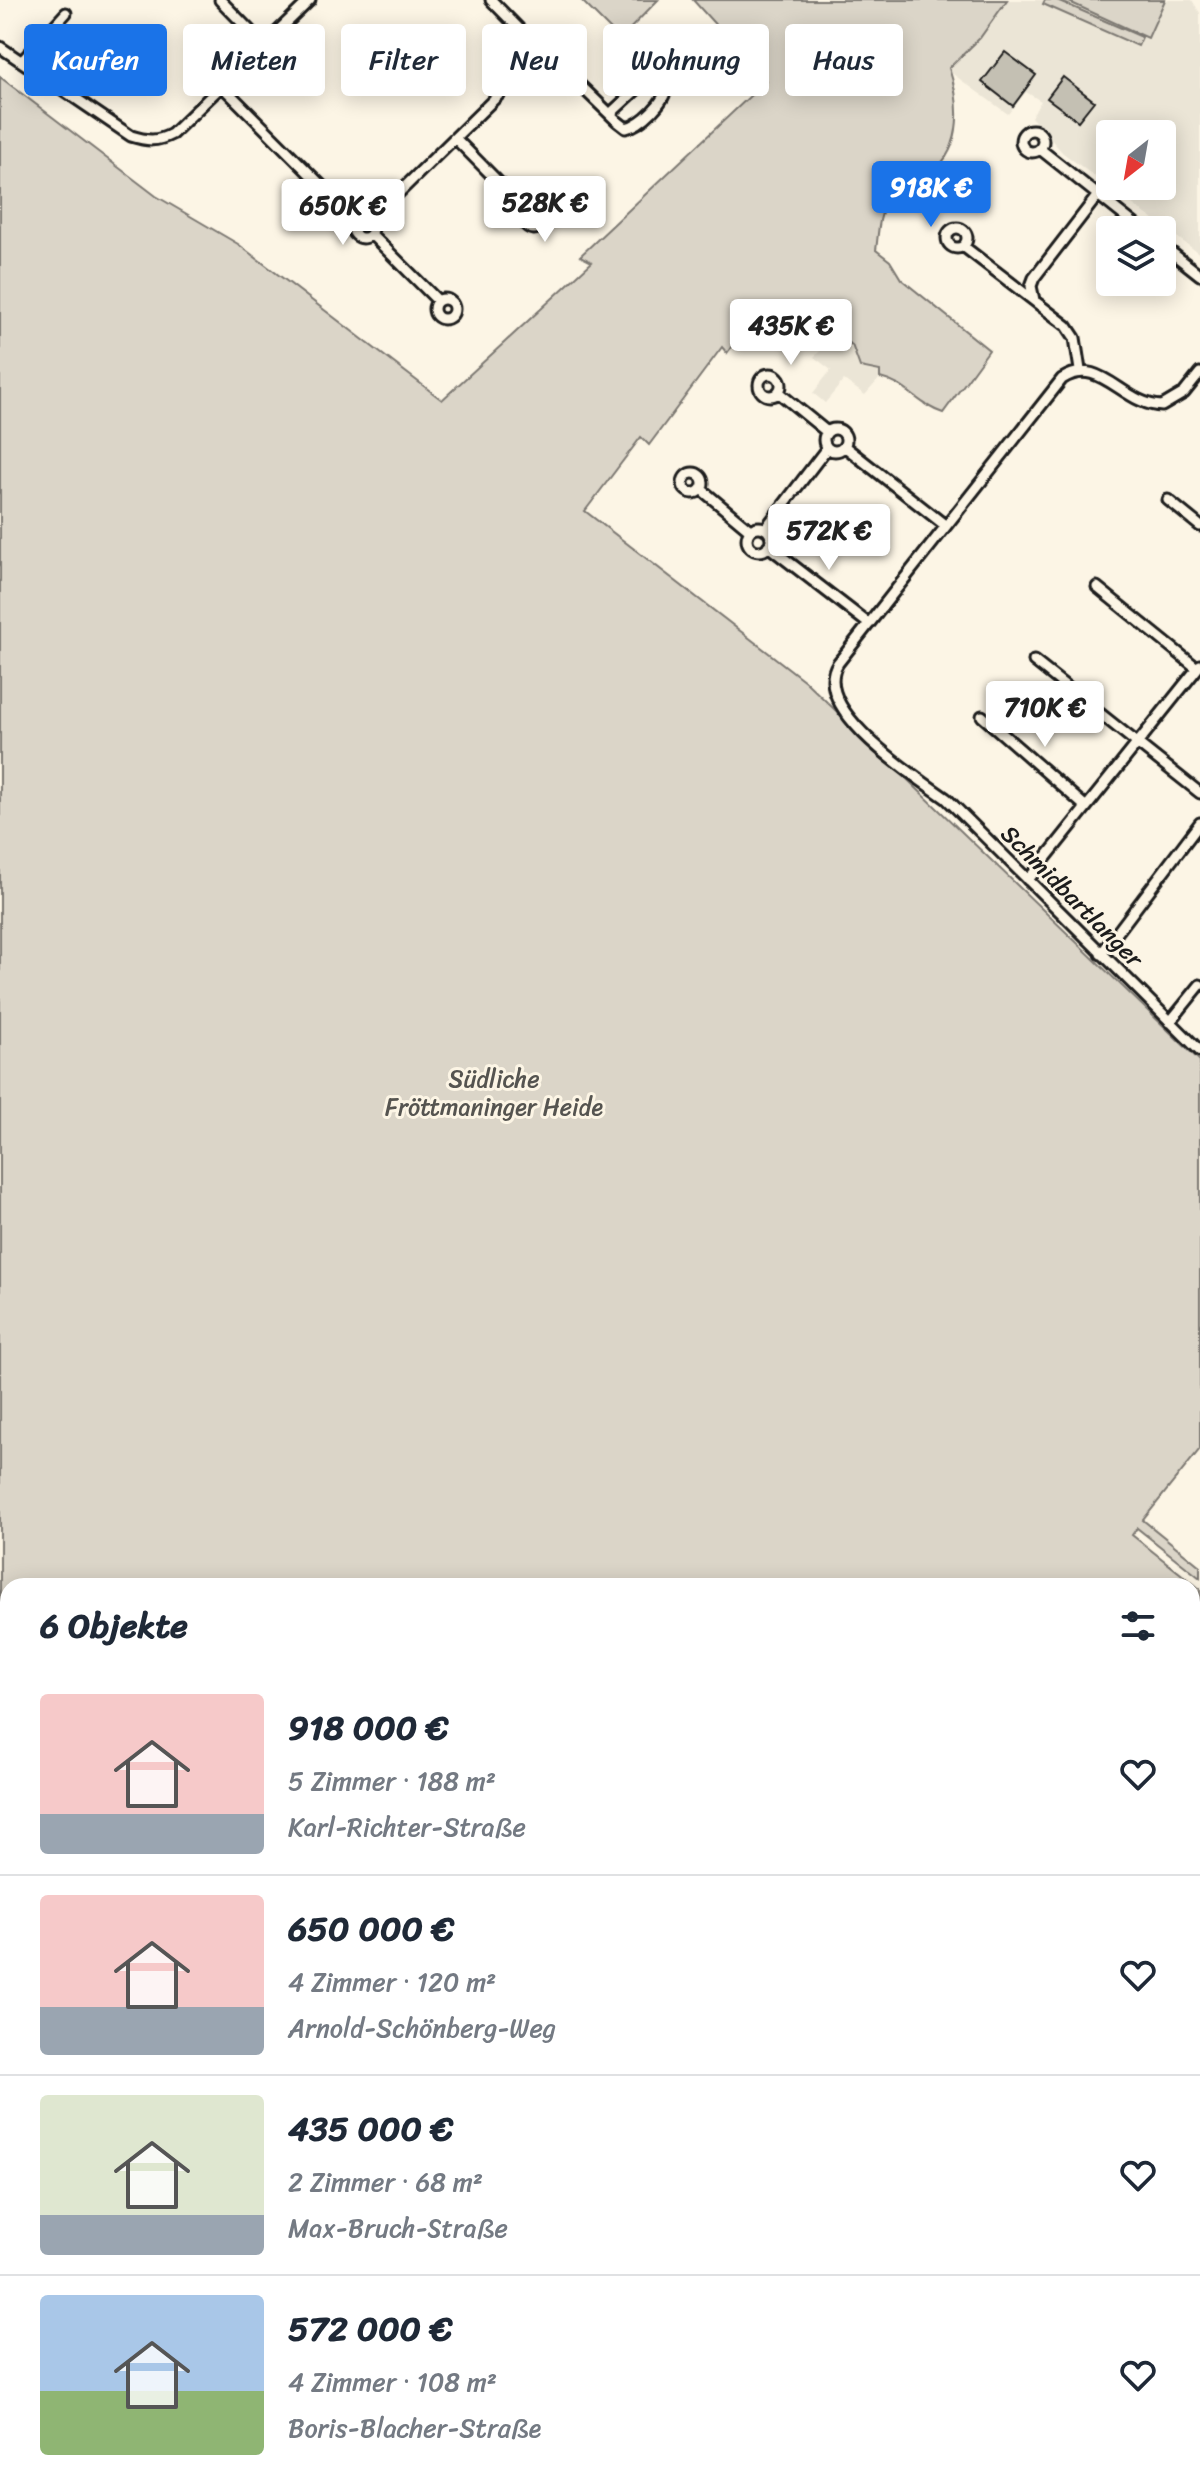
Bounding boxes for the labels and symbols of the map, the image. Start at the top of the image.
north arrow [1096,120,1176,200]
pin: 918K € [866,161,996,229]
pin: 528K € [480,176,610,244]
pin: 650K € [278,179,408,247]
pin: 435K € [726,299,856,367]
pin: 572K € [764,504,894,572]
pin: 710K € [980,681,1110,749]
street label: Schmidbartlanger [990,814,1155,979]
park label: Südliche Fröttmaninger Heide [385,1058,603,1128]

